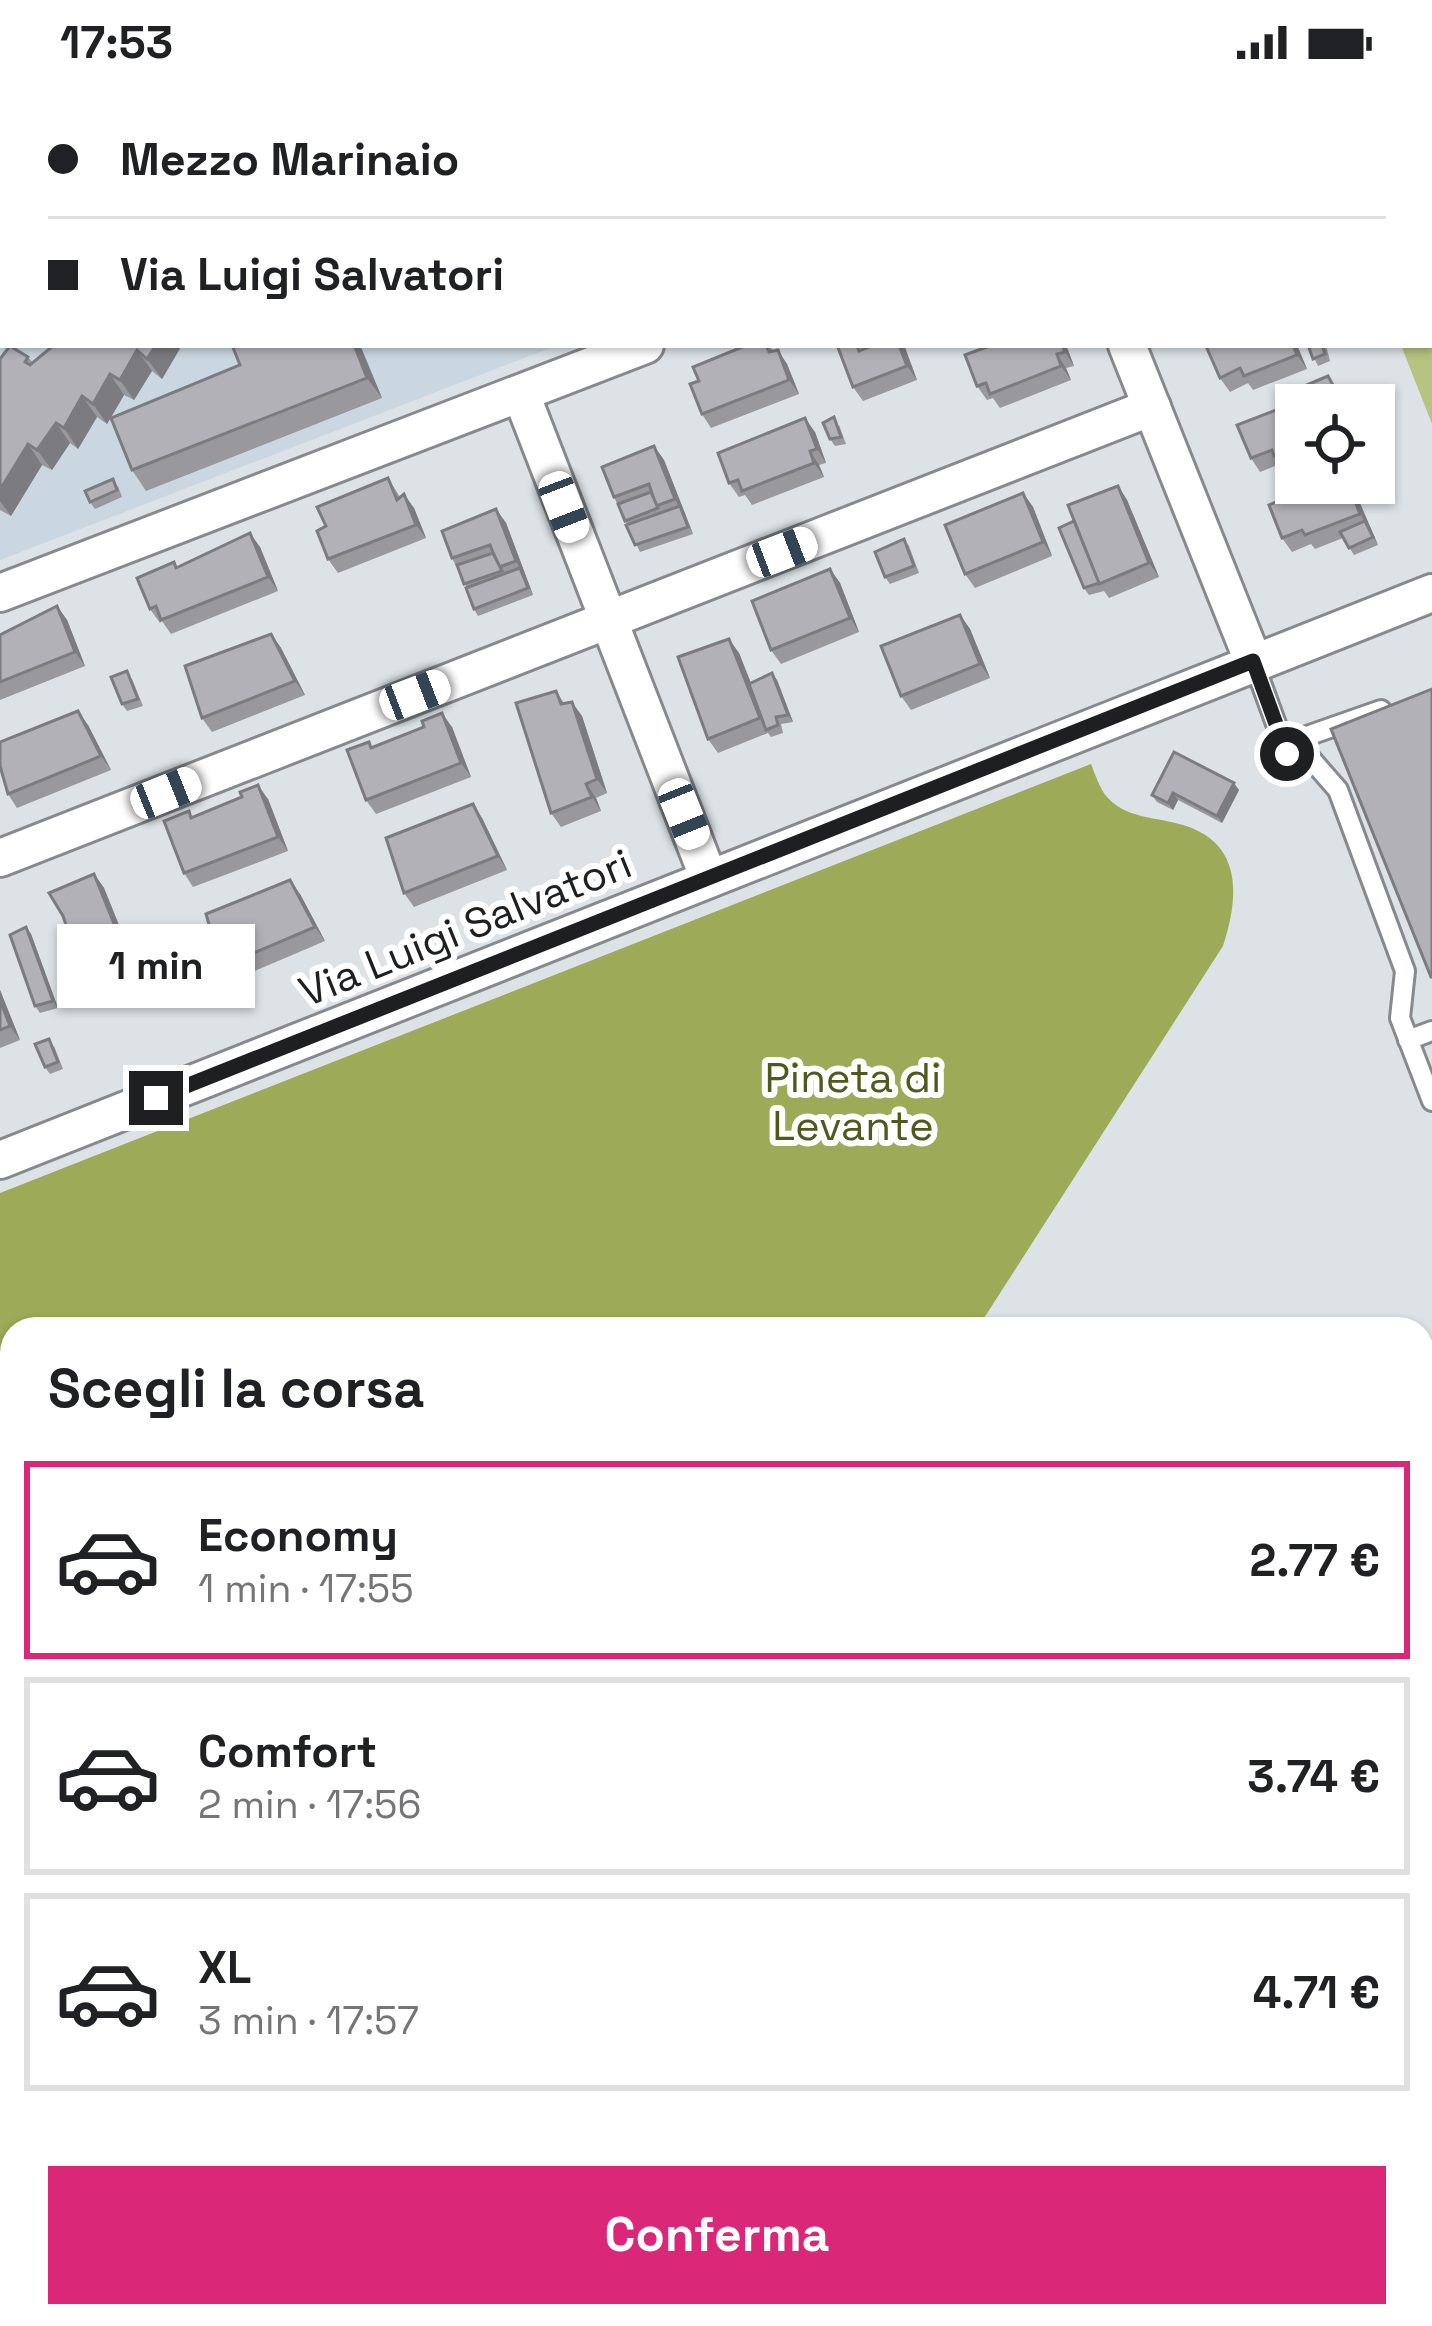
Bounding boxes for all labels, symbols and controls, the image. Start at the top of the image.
text: 17:53 [60,14,173,71]
text: Mezzo Marinaio [120,131,459,188]
text: Via Luigi Salvatori [120,246,504,303]
map controls [1275,384,1395,504]
button: locate [1275,384,1395,504]
car [534,467,594,547]
car [742,522,822,582]
car [375,665,455,725]
route start [1260,727,1314,781]
car [126,763,206,823]
car [654,774,714,854]
street label: Via Luigi Salvatori [291,837,639,1018]
callout: 1 min [57,924,255,1008]
text: 1 min [108,941,204,990]
park label: Pineta di Levante [765,1051,941,1152]
route end [129,1071,183,1125]
text: Scegli la corsa [48,1354,424,1423]
icon: car [54,1506,162,1614]
text: Economy [198,1507,398,1564]
text: 2.77 € [1250,1532,1380,1589]
text: 1 min · 17:55 [198,1564,414,1613]
icon: car [54,1722,162,1830]
text: Comfort [198,1723,377,1780]
text: 3.74 € [1247,1748,1380,1805]
text: 2 min · 17:56 [198,1780,421,1829]
icon: car [54,1938,162,2046]
text: XL [198,1939,251,1996]
text: 4.71 € [1253,1964,1380,2021]
text: 3 min · 17:57 [198,1996,419,2045]
button: Conferma [48,2166,1386,2304]

